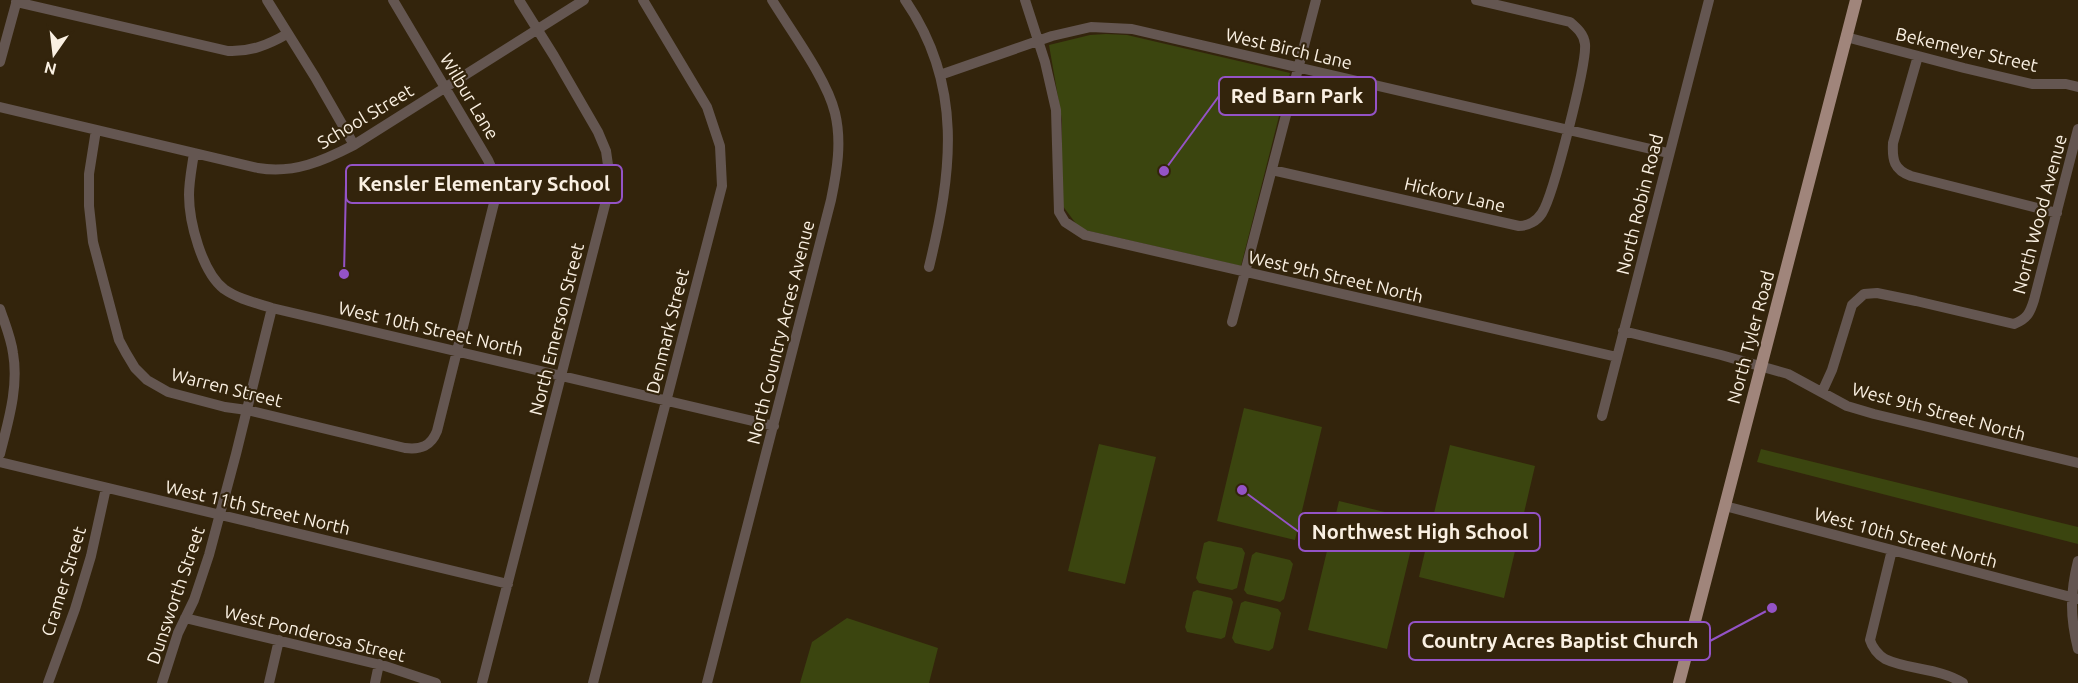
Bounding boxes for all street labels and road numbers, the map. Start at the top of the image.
street label: Bekemeyer Street [1894,23,2040,75]
street label: West Birch Lane [1224,24,1354,72]
street label: Wilbur Lane [437,49,503,143]
street label: School Street [313,80,417,152]
street label: North Robin Road [1612,132,1666,276]
street label: North Wood Avenue [2008,132,2070,296]
street label: Hickory Lane [1402,173,1508,215]
street label: North Country Acres Avenue [742,218,818,446]
street label: North Emerson Street [525,241,587,417]
street label: West 9th Street North [1247,246,1425,306]
street label: Denmark Street [642,266,692,396]
street label: North Tyler Road [1723,268,1777,406]
street label: West 10th Street North [337,297,525,359]
street label: Warren Street [169,364,285,410]
street label: West 9th Street North [1850,378,2028,444]
street label: West 11th Street North [164,476,352,538]
street label: West 10th Street North [1812,503,2000,571]
street label: Cramer Street [37,524,89,638]
street label: Dunsworth Street [142,524,208,666]
street label: West Ponderosa Street [222,601,408,665]

